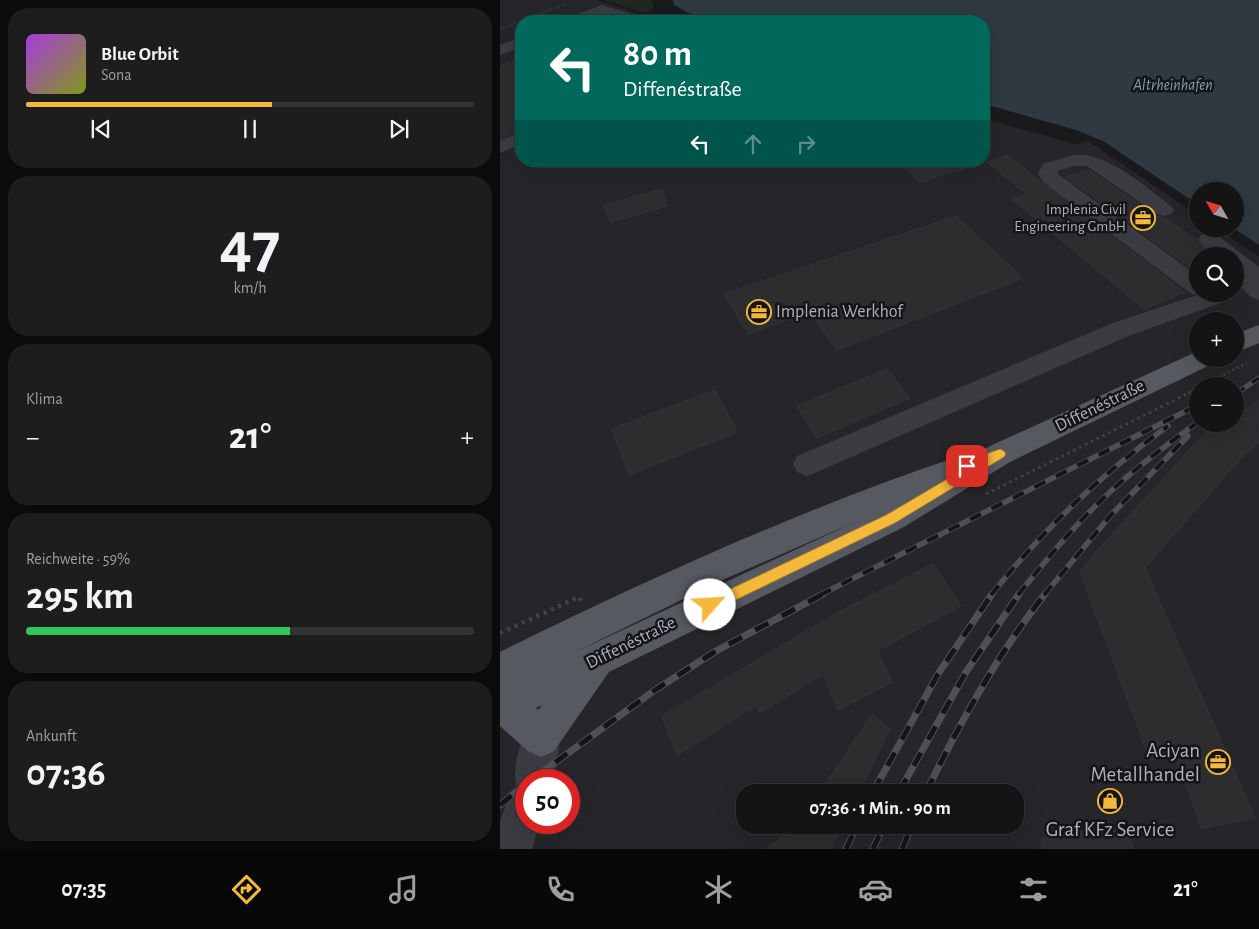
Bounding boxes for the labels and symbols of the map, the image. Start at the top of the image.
water label: Altrheinhafen [1132,77,1213,93]
north arrow [1189,182,1244,238]
place label: Implenia Civil Engineering GmbH [1014,202,1126,234]
office icon: Implenia Civil Engineering GmbH [1130,205,1156,231]
office icon: Implenia Werkhof [746,299,772,325]
place label: Implenia Werkhof [776,303,904,321]
street label: Diffenéstraße [1052,377,1148,435]
pin [946,445,988,487]
position arrow [683,578,735,630]
street label: Diffenéstraße [583,614,679,672]
place label: Aciyan Metallhandel [1090,740,1200,785]
office icon: Aciyan Metallhandel [1205,749,1231,775]
speed limit sign: 50 [515,769,580,834]
shop icon: Graf KFz Service [1097,788,1123,814]
place label: Graf KFz Service [1046,819,1174,840]

